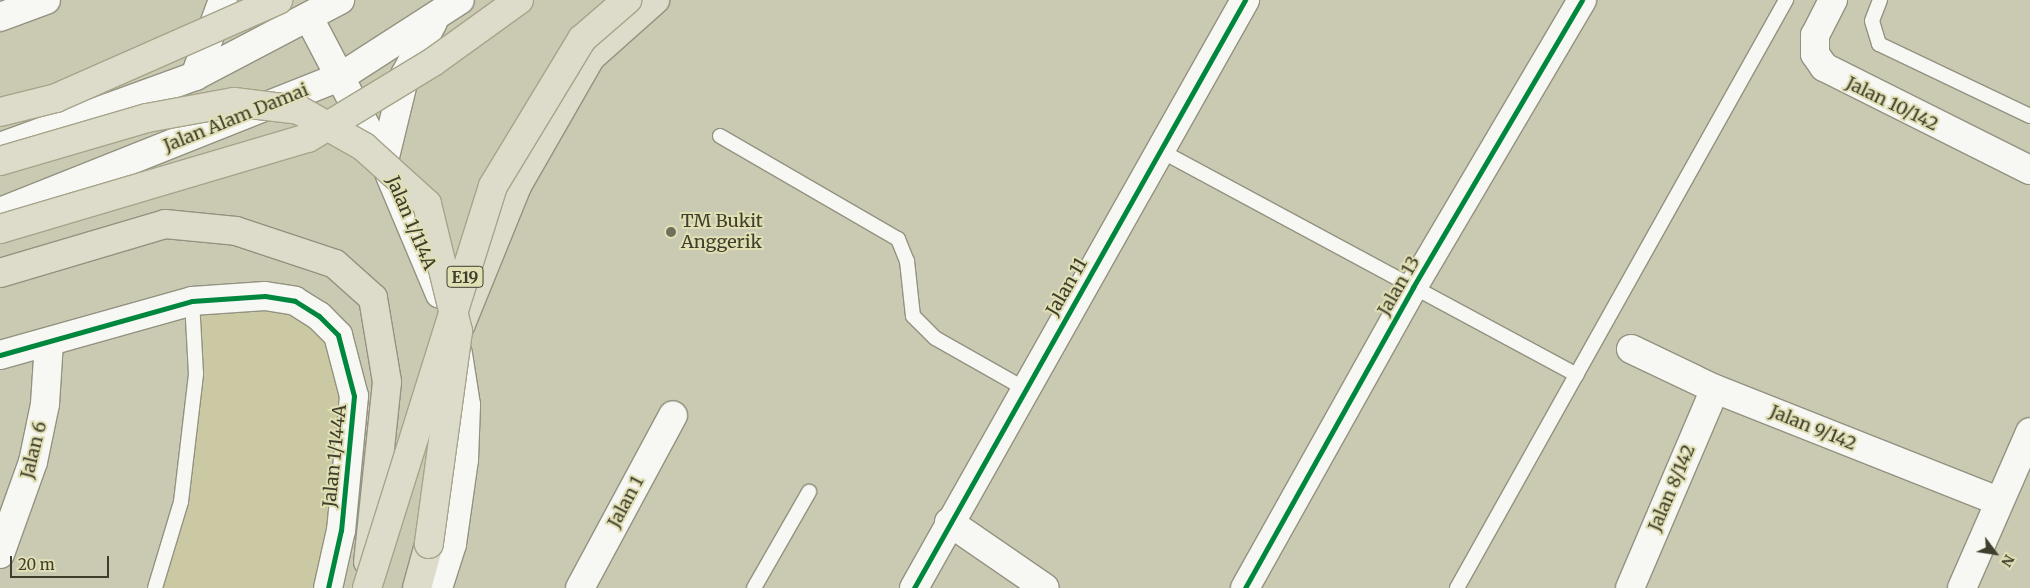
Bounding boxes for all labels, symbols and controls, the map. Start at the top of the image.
street label: Jalan 10/142 [1842,72,1942,136]
street label: Jalan Alam Damai [160,79,312,157]
street label: Jalan 1/114A [382,173,440,273]
place label: TM Bukit Anggerik [681,211,763,253]
marker: TM Bukit Anggerik [665,226,677,238]
street label: Jalan 13 [1373,252,1425,320]
street label: Jalan 11 [1042,254,1092,320]
road number: E19 [446,264,484,290]
street label: Jalan 9/142 [1767,401,1859,455]
street label: Jalan 1/144A [319,403,351,509]
street label: Jalan 6 [16,419,52,481]
street label: Jalan 8/142 [1644,441,1700,535]
street label: Jalan 1 [603,472,649,532]
north arrow [1970,528,2020,578]
scale bar [12,546,111,578]
text: N [1997,551,2018,570]
text: 20 m [18,555,55,574]

